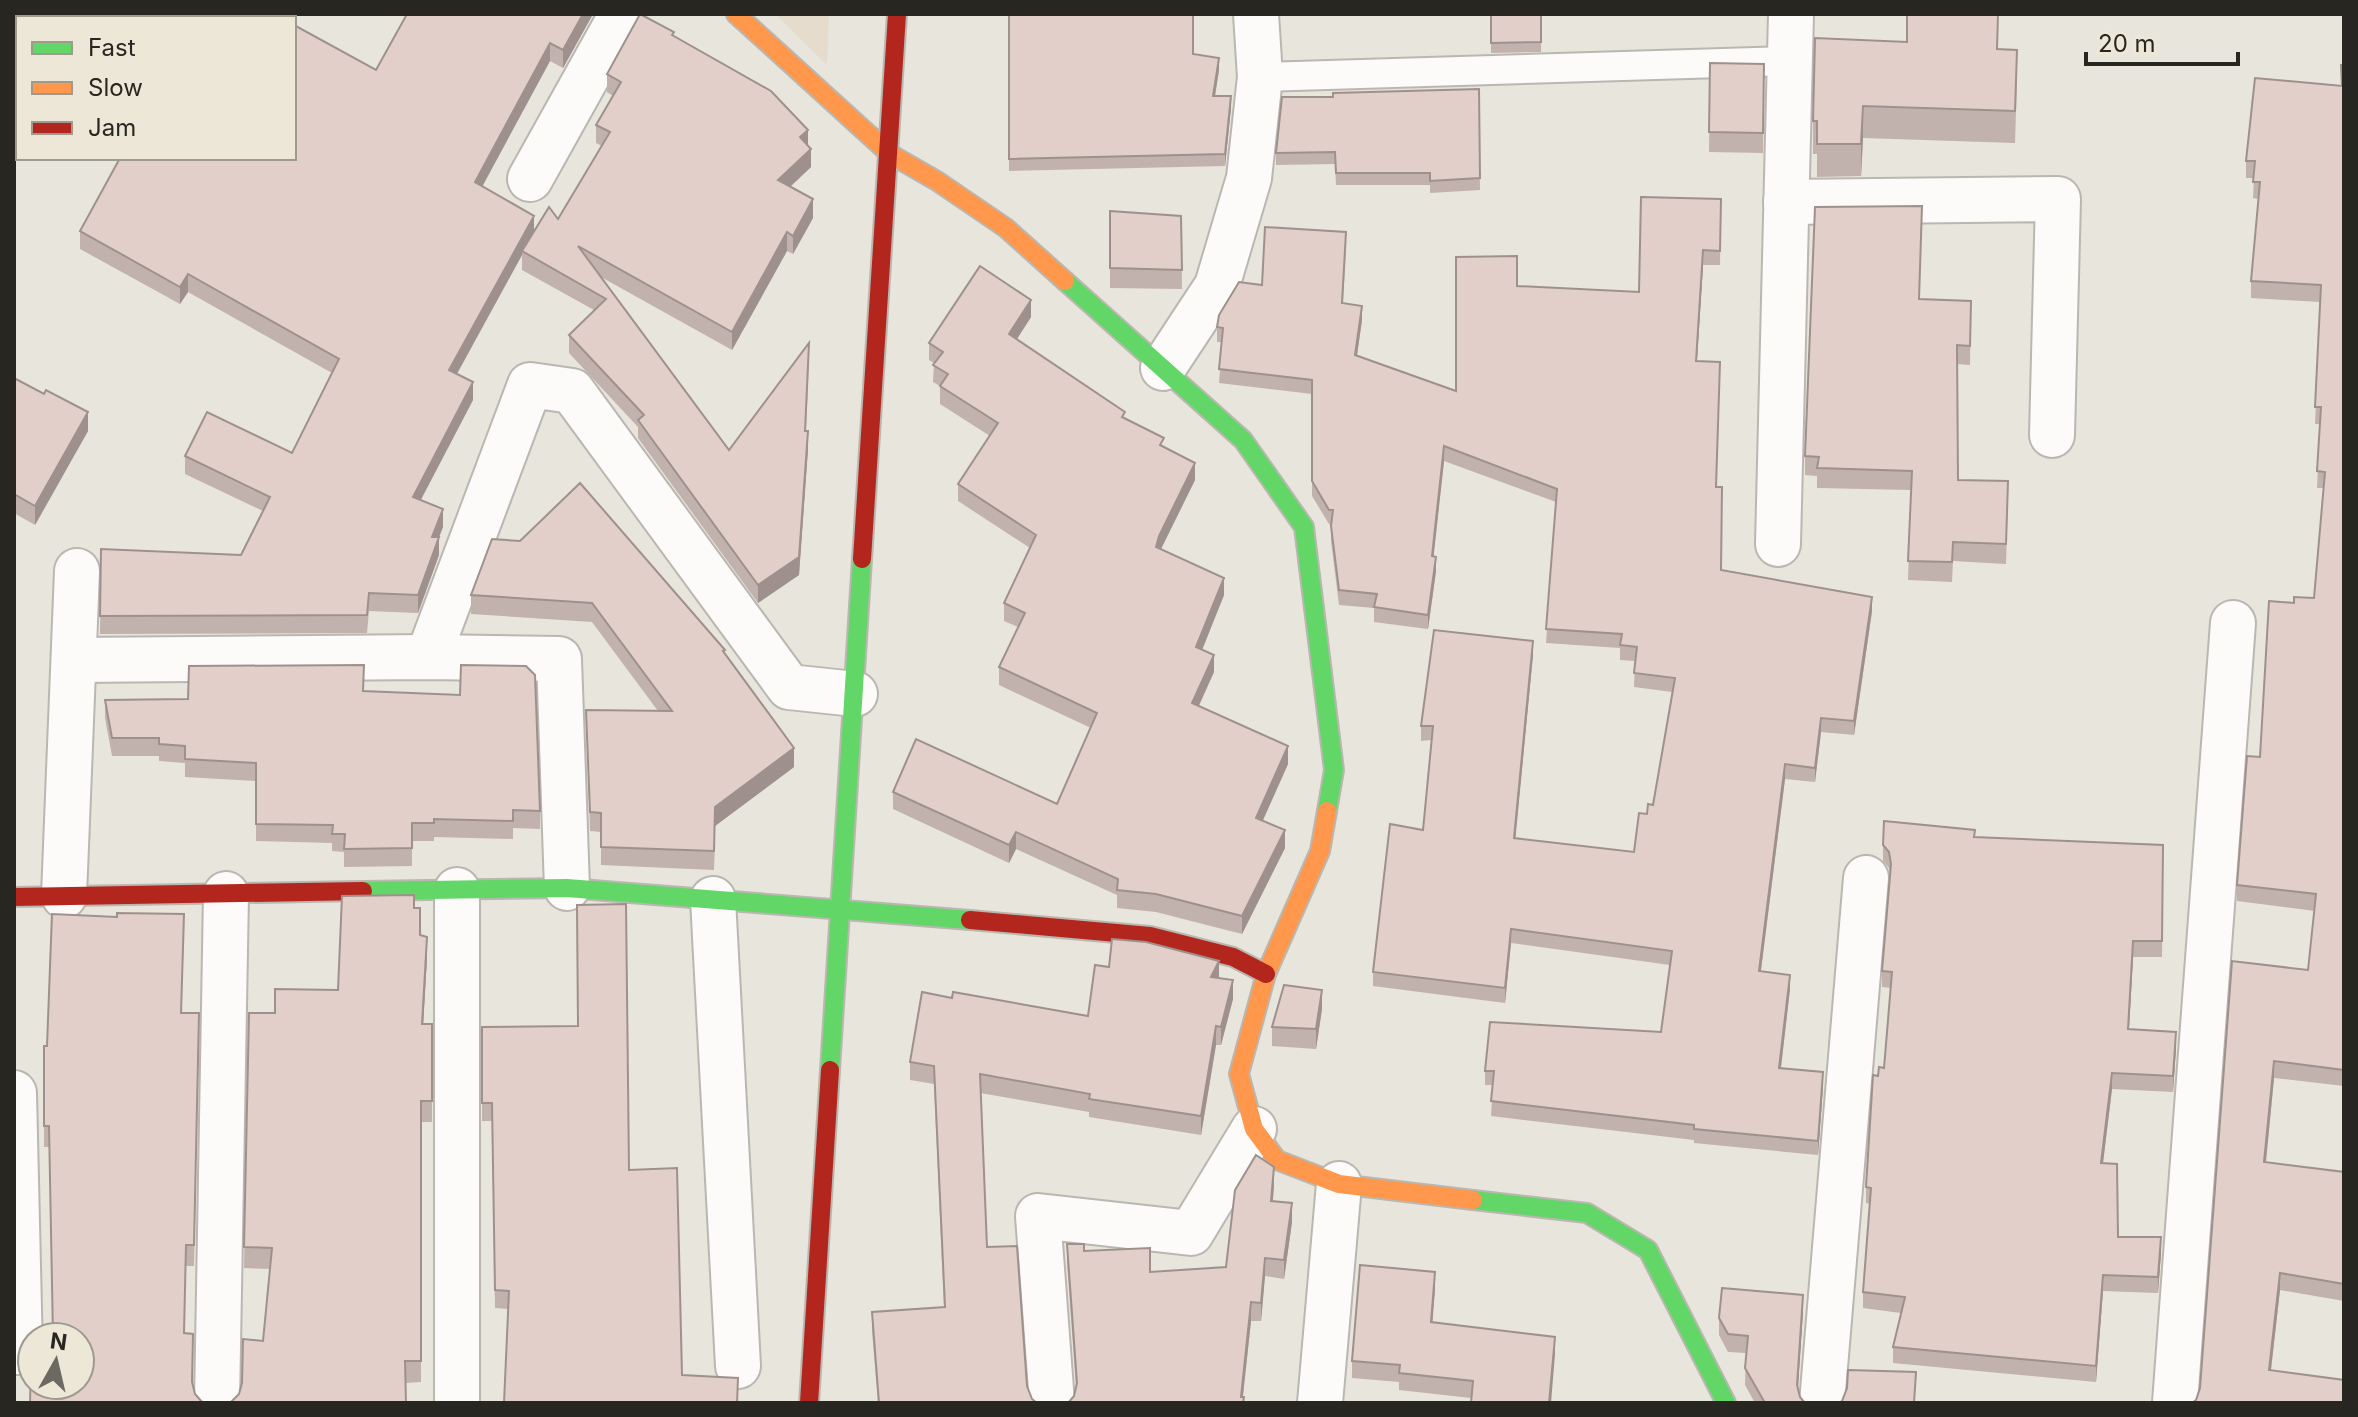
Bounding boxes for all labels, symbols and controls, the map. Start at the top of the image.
legend [16,16,296,160]
scale bar [2086,16,2238,66]
text: 20 m [2098,29,2156,58]
text: Fast [88,33,136,62]
text: Slow [88,73,143,102]
text: Jam [88,113,136,142]
north arrow [16,1321,96,1401]
text: N [49,1327,69,1355]

